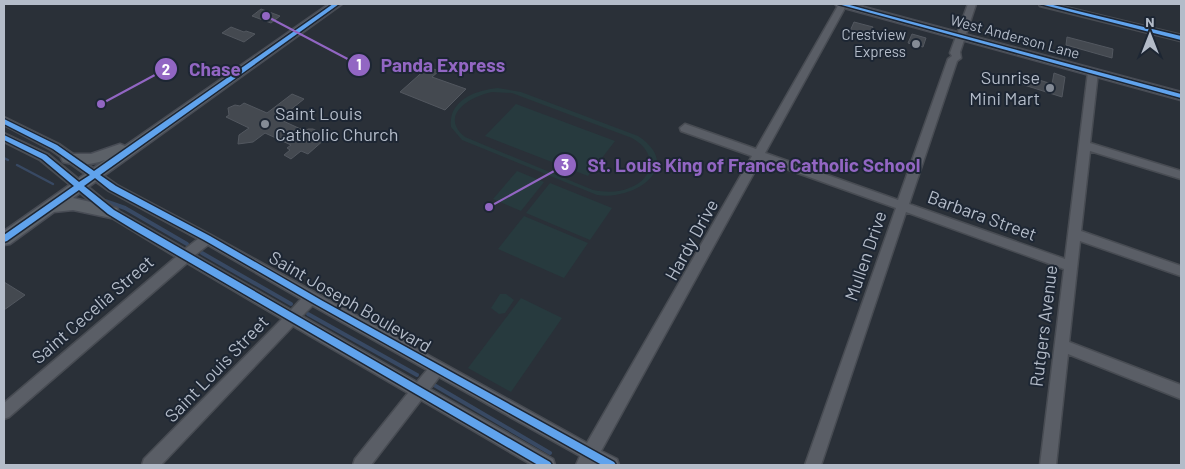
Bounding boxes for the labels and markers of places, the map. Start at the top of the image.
place label: Crestview Express [841,25,906,60]
marker: Crestview Express [910,38,922,50]
callout: Panda Express [346,48,516,82]
callout: Chase [154,52,251,86]
place label: Sunrise Mini Mart [969,66,1040,109]
marker: Sunrise Mini Mart [1044,82,1056,94]
place label: Saint Louis Catholic Church [275,102,398,145]
marker: Saint Louis Catholic Church [259,118,271,130]
callout: St. Louis King of France Catholic School [553,148,931,182]

